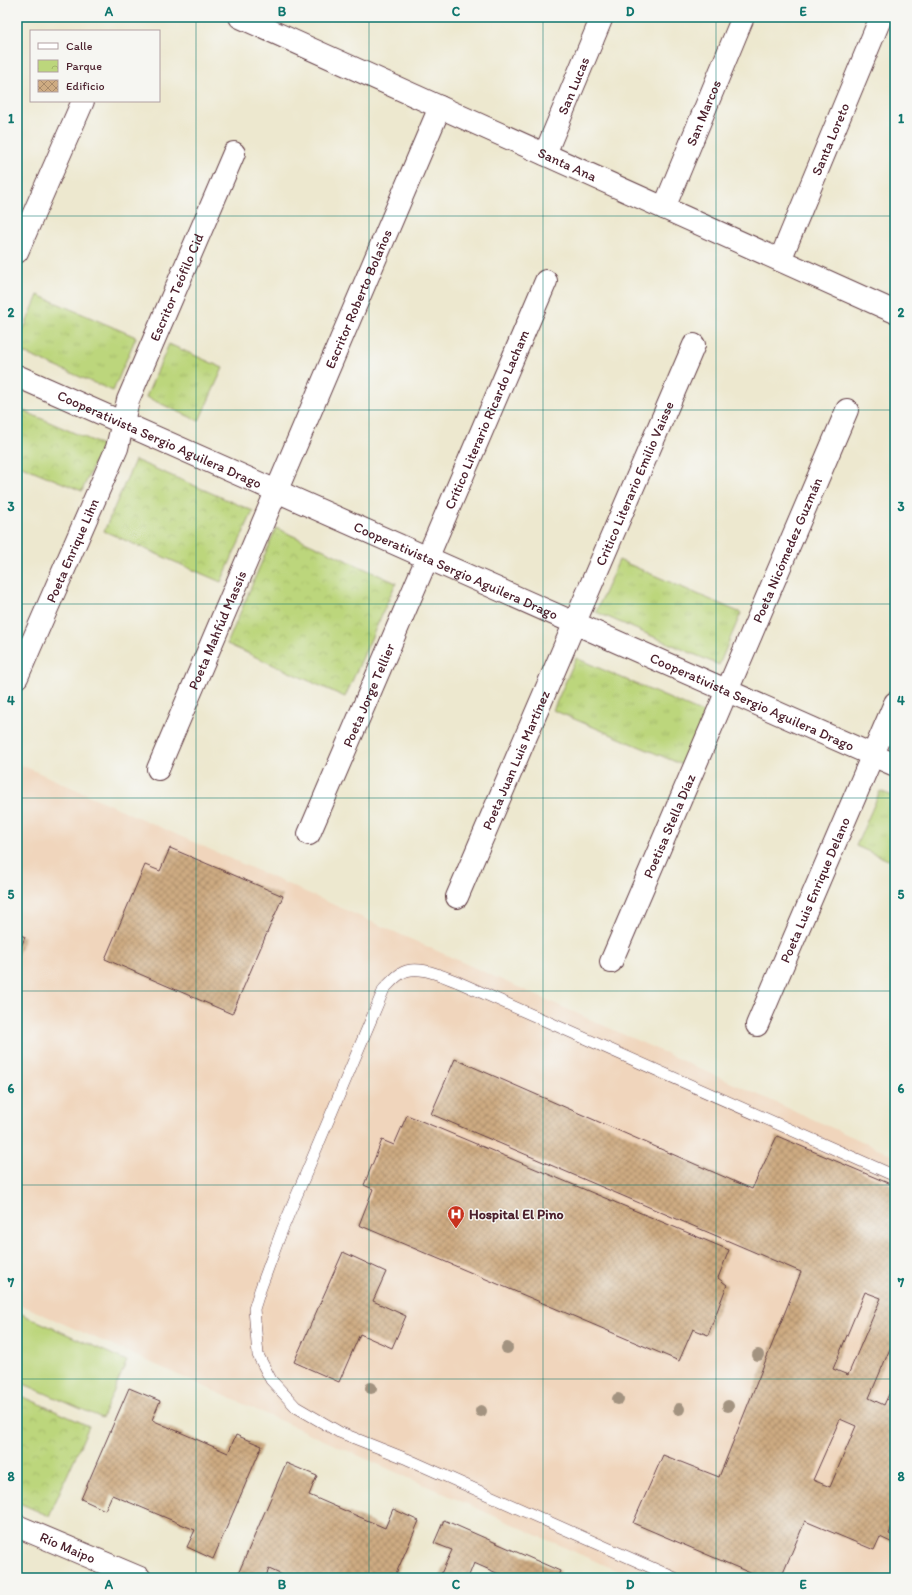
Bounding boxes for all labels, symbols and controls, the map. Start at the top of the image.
text: A [104,4,114,19]
text: B [278,4,287,19]
text: C [452,4,461,19]
text: D [626,4,635,19]
text: E [799,4,807,19]
legend [30,30,160,102]
text: Calle [66,39,93,53]
street label: San Lucas [554,54,593,117]
text: Parque [66,59,102,73]
street label: San Marcos [682,77,725,148]
text: Edificio [66,79,105,93]
street label: Santa Loreto [808,100,853,178]
text: 1 [8,111,14,126]
text: 1 [898,111,904,126]
street label: Santa Ana [535,144,600,185]
street label: Escritor Roberto Bolaños [321,227,395,371]
street label: Escritor Teófilo Cid [146,230,207,344]
text: 2 [8,305,15,320]
text: 2 [898,305,905,320]
street label: Crítico Literario Ricardo Lacham [441,327,533,512]
street label: Cooperativista Sergio Aguilera Drago [55,386,264,492]
street label: Critico Literario Emilio Vaisse [592,398,677,568]
street label: Poeta Nicómedez Guzmán [749,474,826,625]
street label: Poeta Enrique Lihn [42,496,102,605]
text: 3 [7,499,15,514]
text: 3 [897,499,905,514]
street label: Cooperativista Sergio Aguilera Drago [351,518,561,623]
street label: Poeta Mahfúd Massís [184,568,250,692]
street label: Poeta Jorge Tellier [339,640,398,750]
street label: Cooperativista Sergio Aguilera Drago [647,649,857,754]
street label: Poeta Juan Luis Martínez [478,687,553,832]
text: 4 [7,693,15,708]
text: 4 [897,693,905,708]
street label: Poetisa Stella Díaz [639,771,699,881]
street label: Poeta Luis Enrique Delano [776,814,854,965]
text: 5 [8,887,15,902]
text: 5 [898,887,905,902]
text: 6 [8,1081,15,1096]
text: 6 [898,1081,905,1096]
hospital icon: Hospital El Pino [446,1204,466,1229]
place label: Hospital El Pino [469,1206,564,1223]
text: 7 [7,1275,15,1290]
text: 7 [897,1275,905,1290]
text: 8 [7,1469,15,1484]
text: 8 [897,1469,905,1484]
street label: Río Maipo [37,1528,98,1567]
text: A [104,1577,114,1592]
text: B [278,1577,287,1592]
text: C [452,1577,461,1592]
text: D [626,1577,635,1592]
text: E [799,1577,807,1592]

